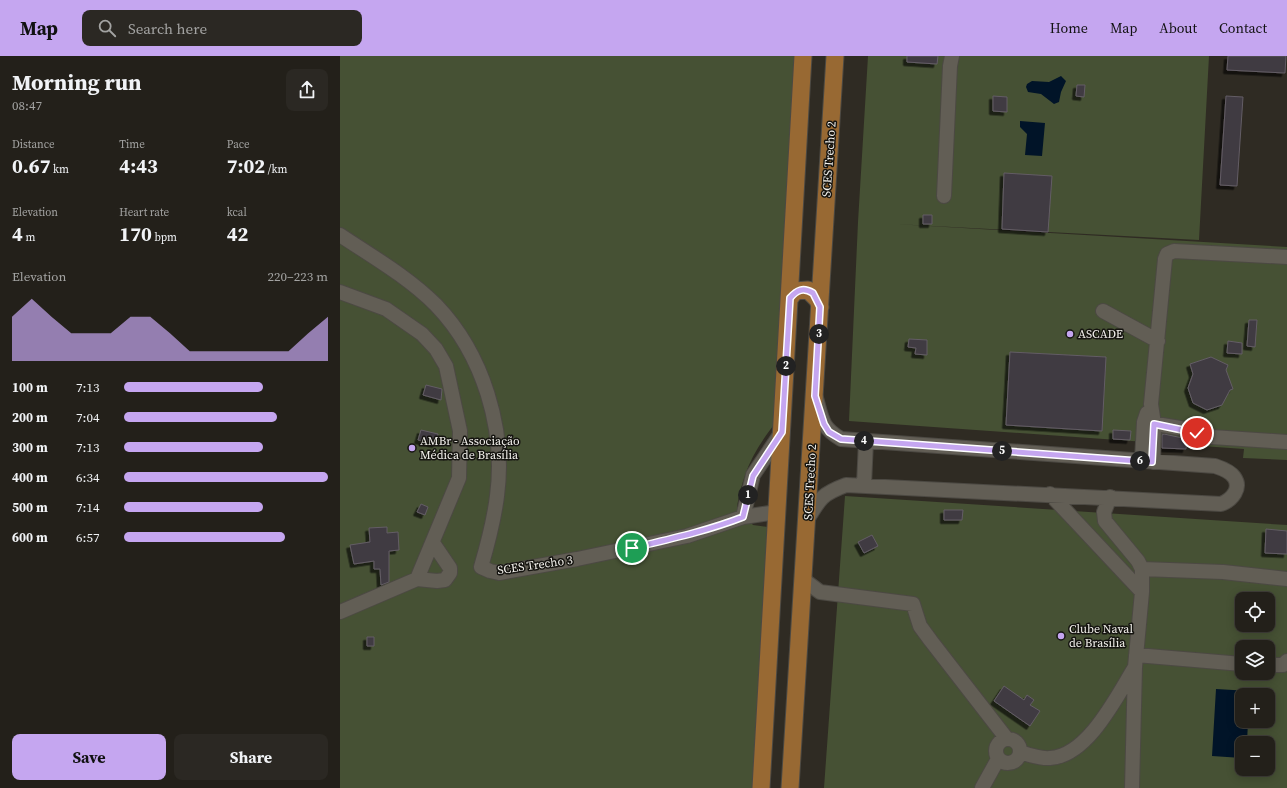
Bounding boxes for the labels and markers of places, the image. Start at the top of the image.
pin: 3 [809,324,829,344]
place label: ASCADE [1078,326,1123,342]
marker: ASCADE [1065,329,1075,339]
pin: 2 [776,356,796,376]
pin [1180,416,1214,450]
pin: 4 [854,431,874,451]
place label: AMBr - Associação Médica de Brasília [420,433,520,463]
pin: 5 [992,441,1012,461]
marker: AMBr - Associação Médica de Brasília [407,443,417,453]
pin: 6 [1130,451,1150,471]
pin: 1 [738,485,758,505]
pin [615,531,649,565]
place label: Clube Naval de Brasília [1069,621,1133,651]
marker: Clube Naval de Brasília [1056,631,1066,641]

